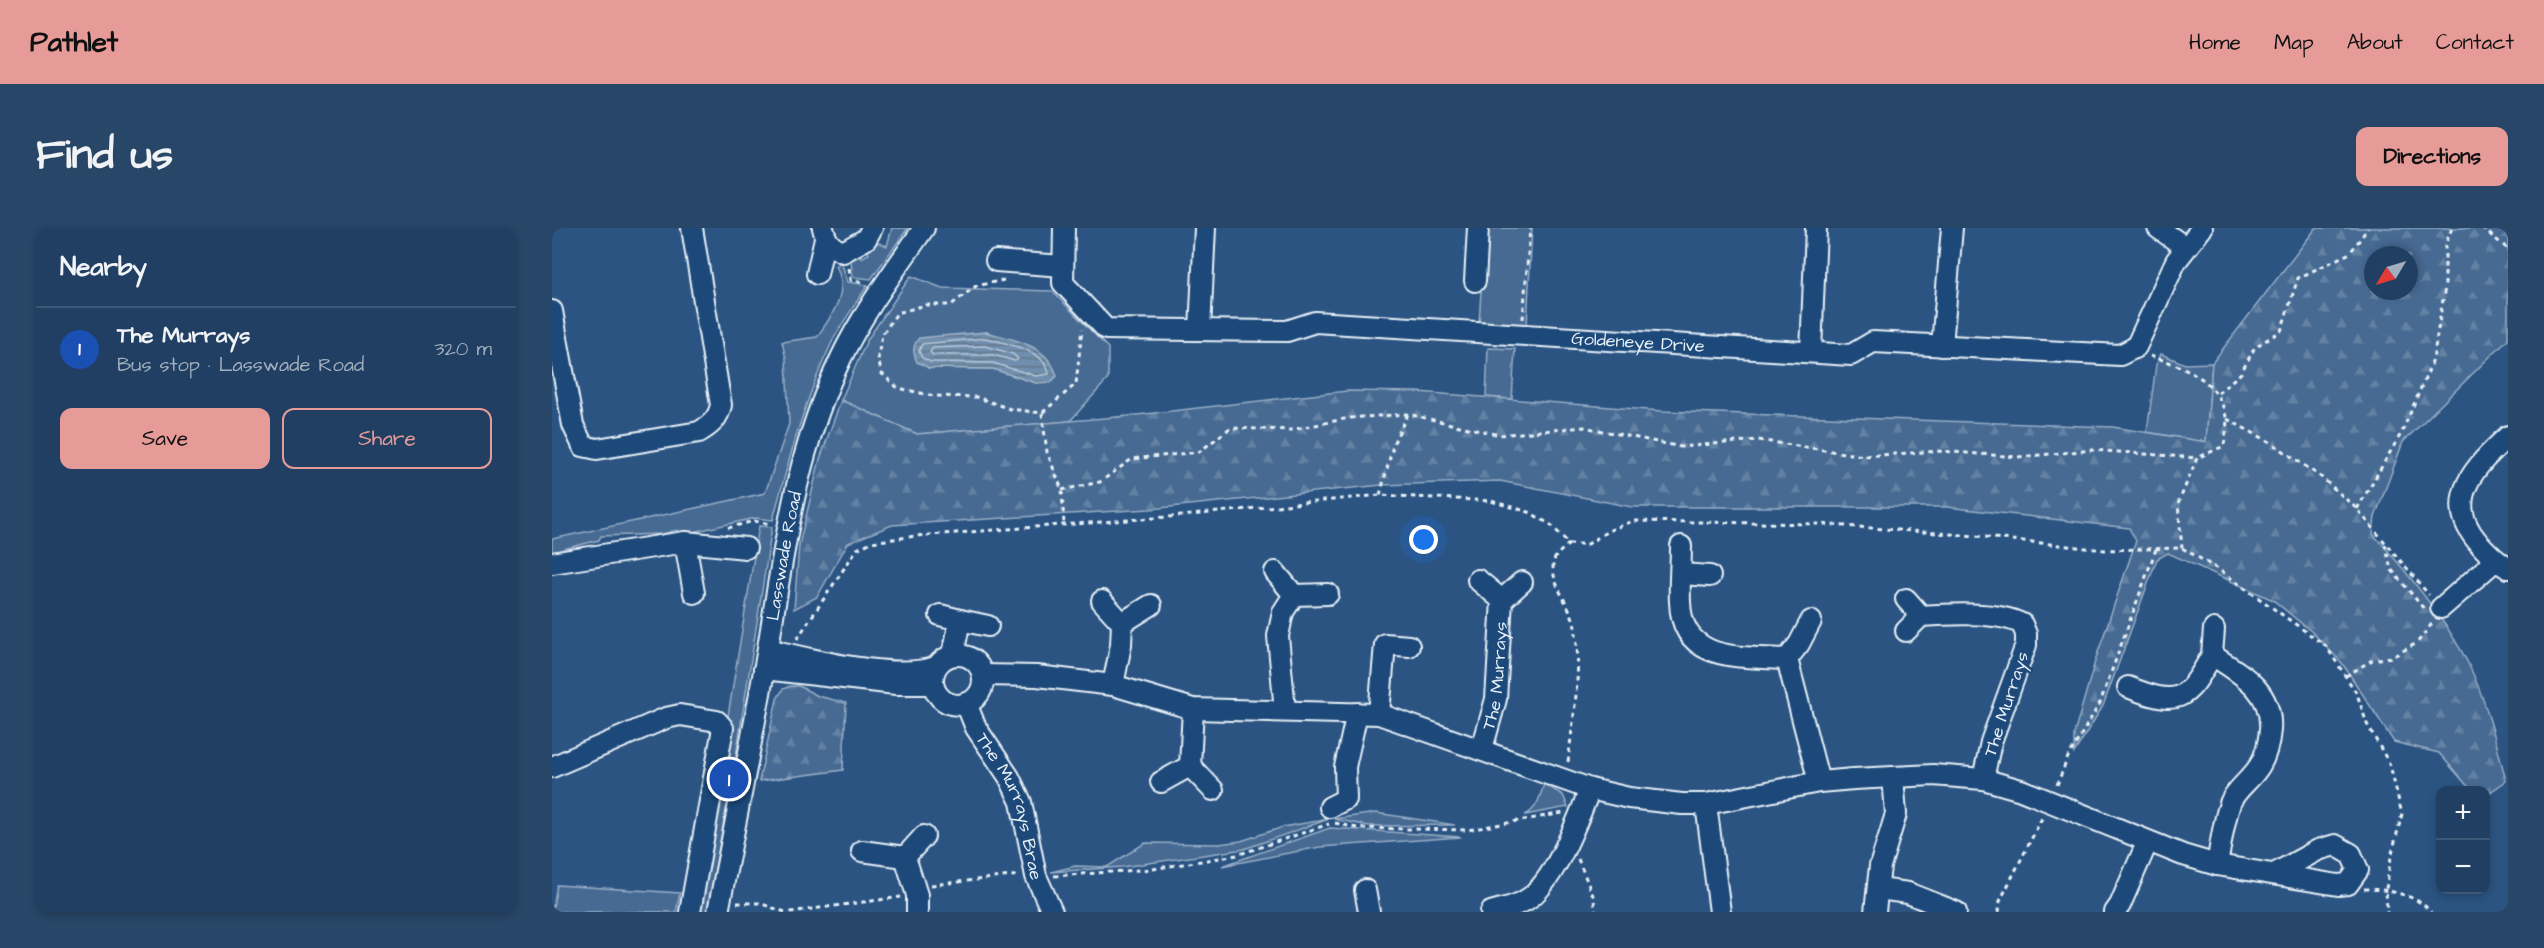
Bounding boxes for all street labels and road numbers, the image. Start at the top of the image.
street label: Goldeneye Drive [1571,326,1706,359]
street label: Lasswade Road [760,489,808,622]
street label: The Murrays [1476,621,1514,733]
street label: The Murrays [1978,648,2036,760]
street label: The Murrays Brae [970,728,1049,883]

